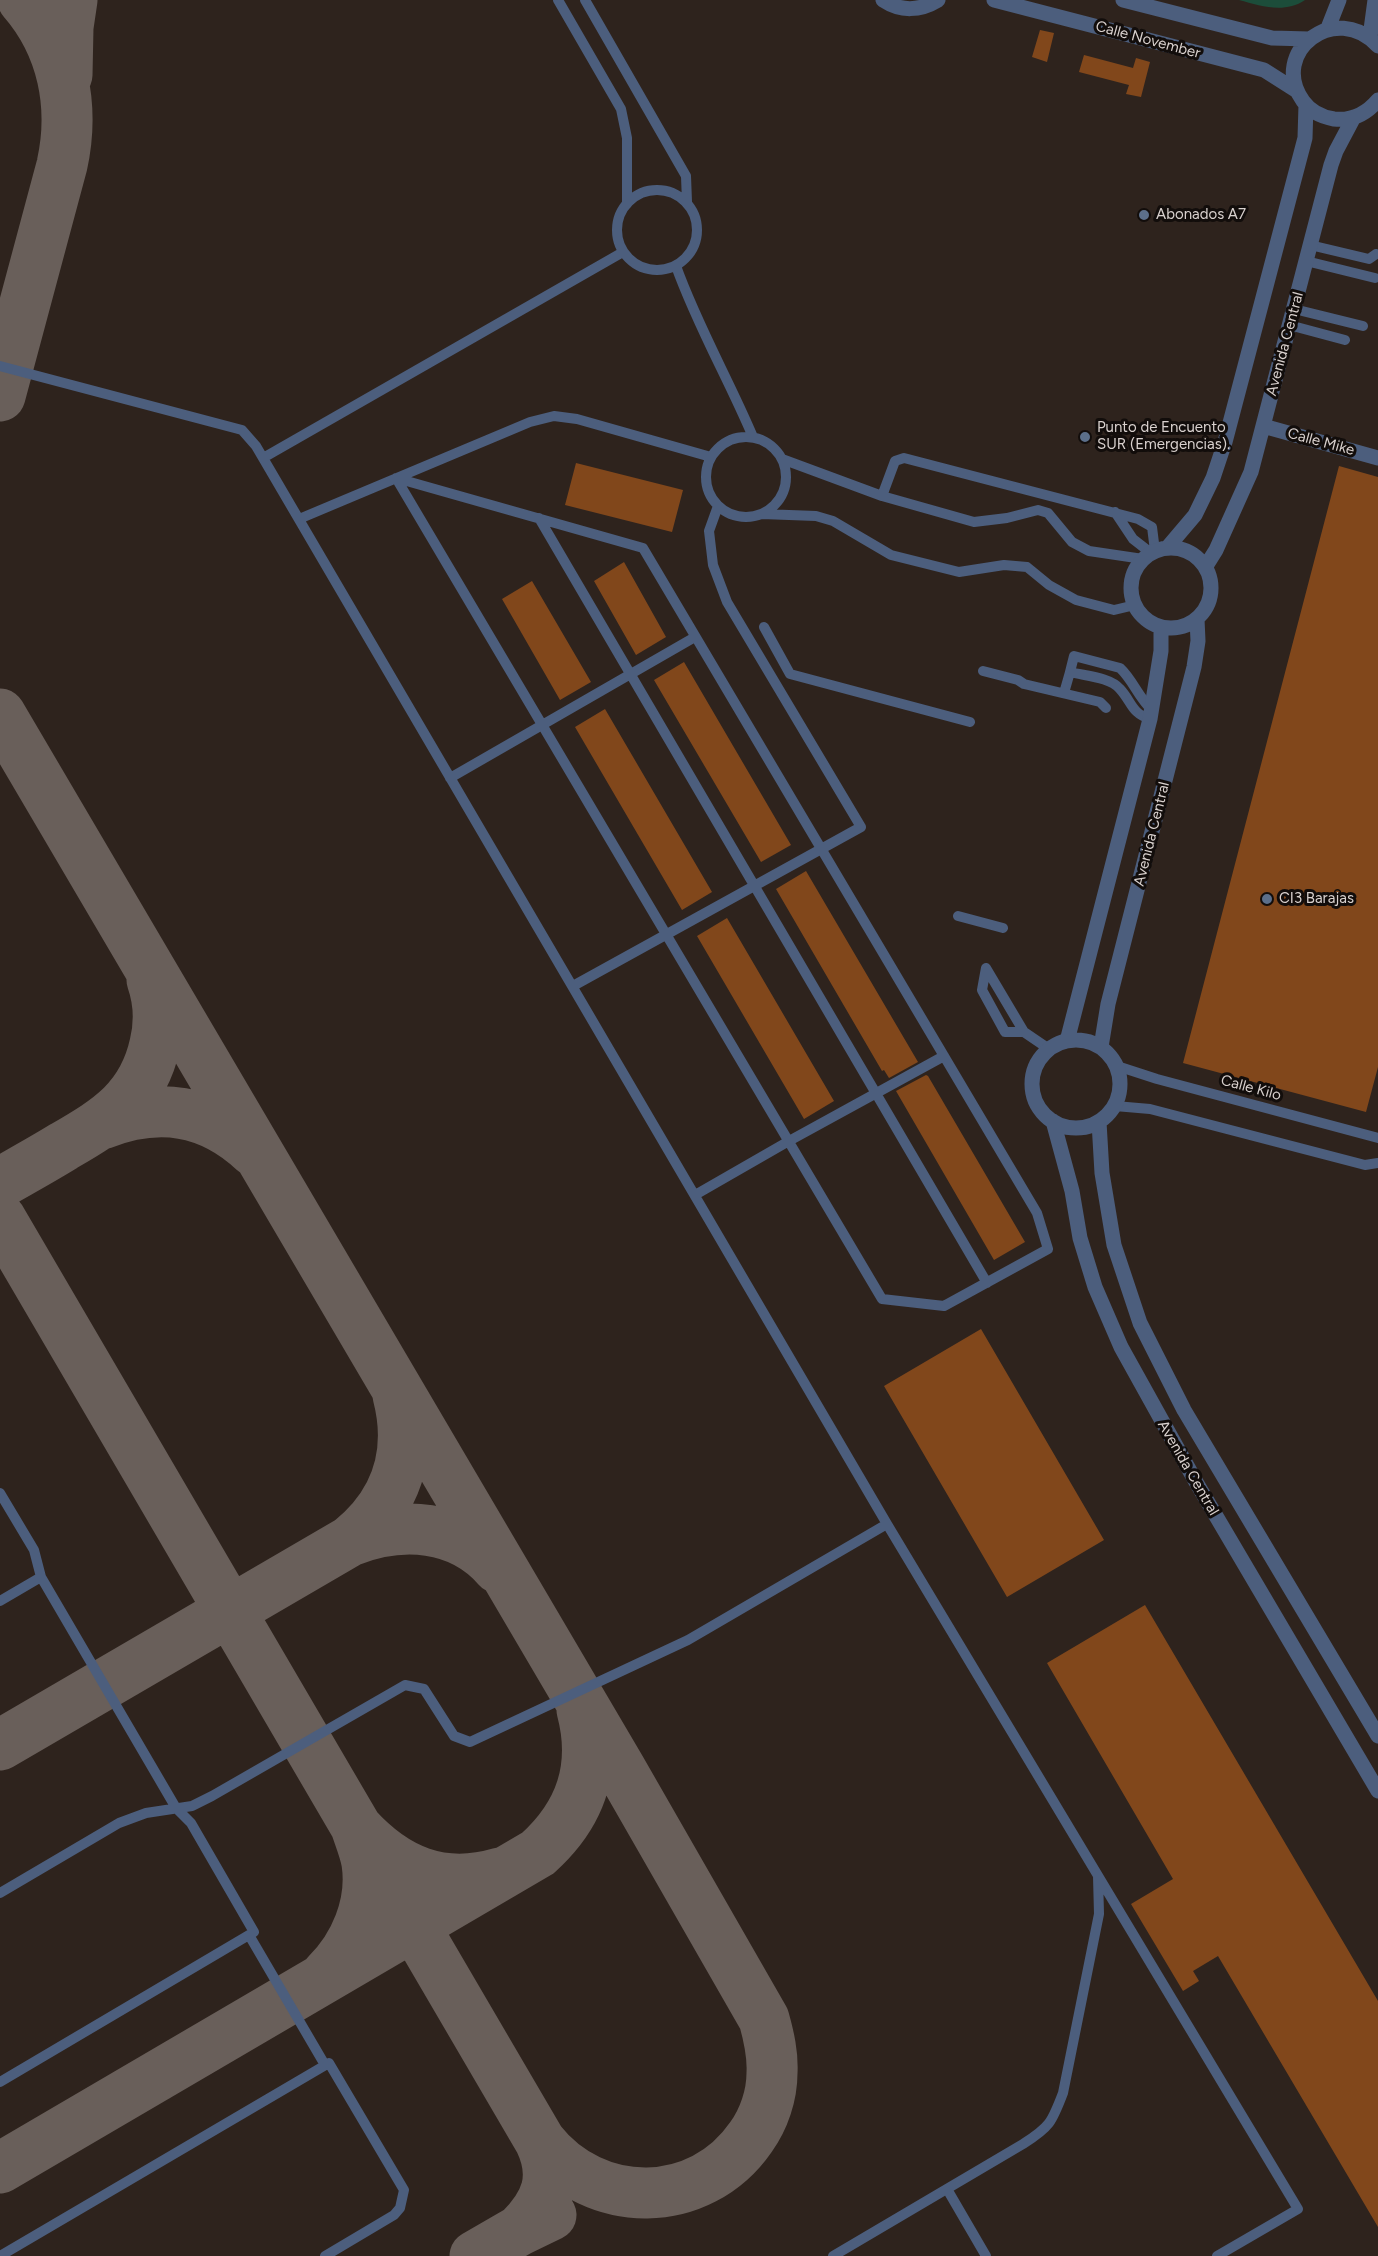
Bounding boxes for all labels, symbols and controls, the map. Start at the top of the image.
street label: Calle November [1094,17,1202,63]
place label: Abonados A7 [1156,206,1246,224]
marker: Abonados A7 [1137,208,1151,222]
street label: Avenida Central [1262,290,1308,398]
place label: Punto de Encuento SUR (Emergencias). [1097,419,1230,454]
street label: Calle Mike [1286,424,1356,460]
marker: Punto de Encuento SUR (Emergencias). [1078,430,1092,444]
street label: Avenida Central [1130,780,1174,888]
place label: CI3 Barajas [1279,890,1354,908]
marker: CI3 Barajas [1260,892,1274,906]
street label: Calle Kilo [1219,1071,1283,1105]
street label: Avenida Central [1153,1417,1223,1519]

